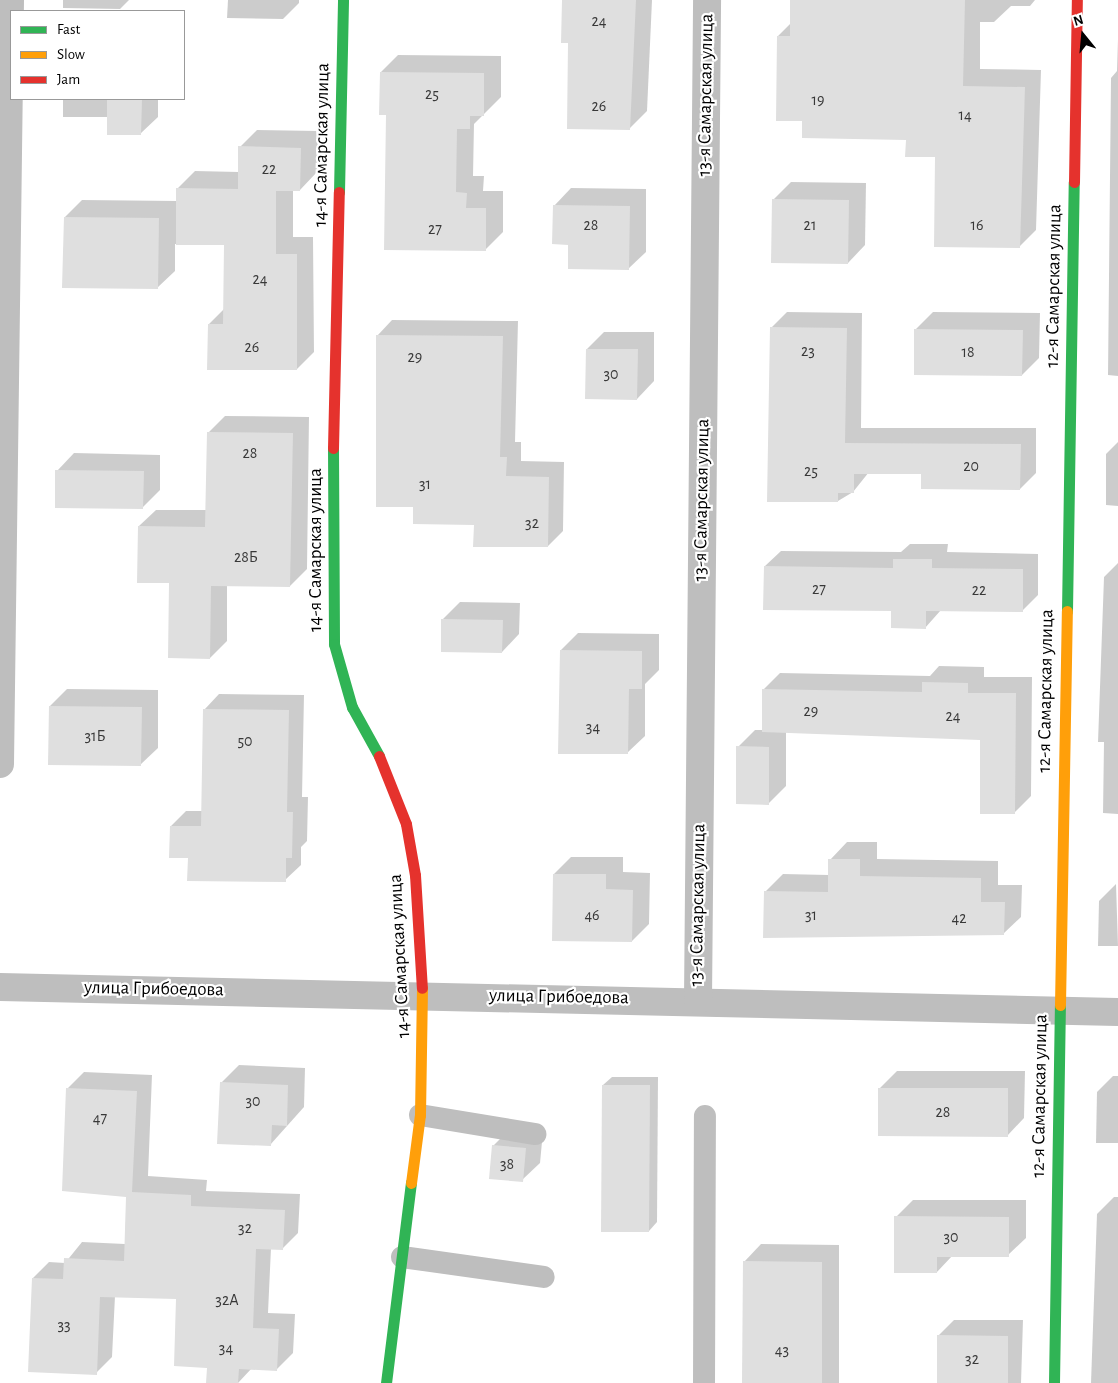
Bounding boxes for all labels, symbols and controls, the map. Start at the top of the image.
legend [10,10,185,100]
north arrow [1058,10,1108,60]
house number: 24 [592,11,606,31]
street label: 13-я Самарская улица [693,13,719,177]
text: N [1072,13,1085,29]
text: Fast [57,22,80,37]
text: Slow [57,47,85,62]
street label: 14-я Самарская улица [309,63,335,227]
text: Jam [57,72,80,87]
house number: 25 [425,84,439,104]
house number: 19 [811,90,825,110]
house number: 26 [592,96,606,116]
house number: 14 [958,105,972,125]
house number: 22 [262,159,276,179]
street label: 12-я Самарская улица [1041,204,1067,368]
house number: 28 [584,215,598,235]
house number: 21 [804,215,816,235]
house number: 16 [970,215,984,235]
house number: 27 [428,219,442,239]
house number: 24 [253,269,267,289]
house number: 26 [245,337,259,357]
house number: 23 [801,341,815,361]
house number: 18 [961,342,975,362]
house number: 29 [408,347,422,367]
house number: 30 [603,364,619,384]
street label: 13-я Самарская улица [689,418,715,582]
house number: 28 [243,443,257,463]
house number: 20 [963,456,979,476]
house number: 25 [804,461,818,481]
street label: 14-я Самарская улица [305,468,327,632]
house number: 31 [419,474,431,494]
house number: 32 [525,513,539,533]
house number: 28Б [234,547,258,567]
house number: 27 [812,579,826,599]
house number: 22 [972,580,986,600]
street label: 12-я Самарская улица [1033,609,1059,773]
house number: 29 [804,701,818,721]
house number: 24 [946,706,960,726]
house number: 34 [586,717,600,737]
house number: 31Б [84,726,106,746]
house number: 50 [237,731,253,751]
street label: 13-я Самарская улица [685,823,711,987]
street label: 14-я Самарская улица [384,873,416,1039]
house number: 46 [584,905,600,925]
house number: 31 [805,905,817,925]
house number: 42 [952,908,966,928]
street label: улица Грибоедова [84,976,224,1002]
street label: улица Грибоедова [489,984,629,1010]
street label: 12-я Самарская улица [1027,1014,1053,1178]
house number: 30 [245,1091,261,1111]
house number: 28 [936,1102,950,1122]
house number: 47 [93,1108,107,1128]
house number: 38 [500,1154,514,1174]
house number: 32 [238,1218,252,1238]
house number: 30 [943,1227,959,1247]
house number: 32А [215,1290,239,1310]
house number: 33 [57,1315,71,1335]
house number: 34 [219,1338,233,1358]
house number: 43 [775,1340,789,1360]
house number: 32 [965,1349,979,1369]

